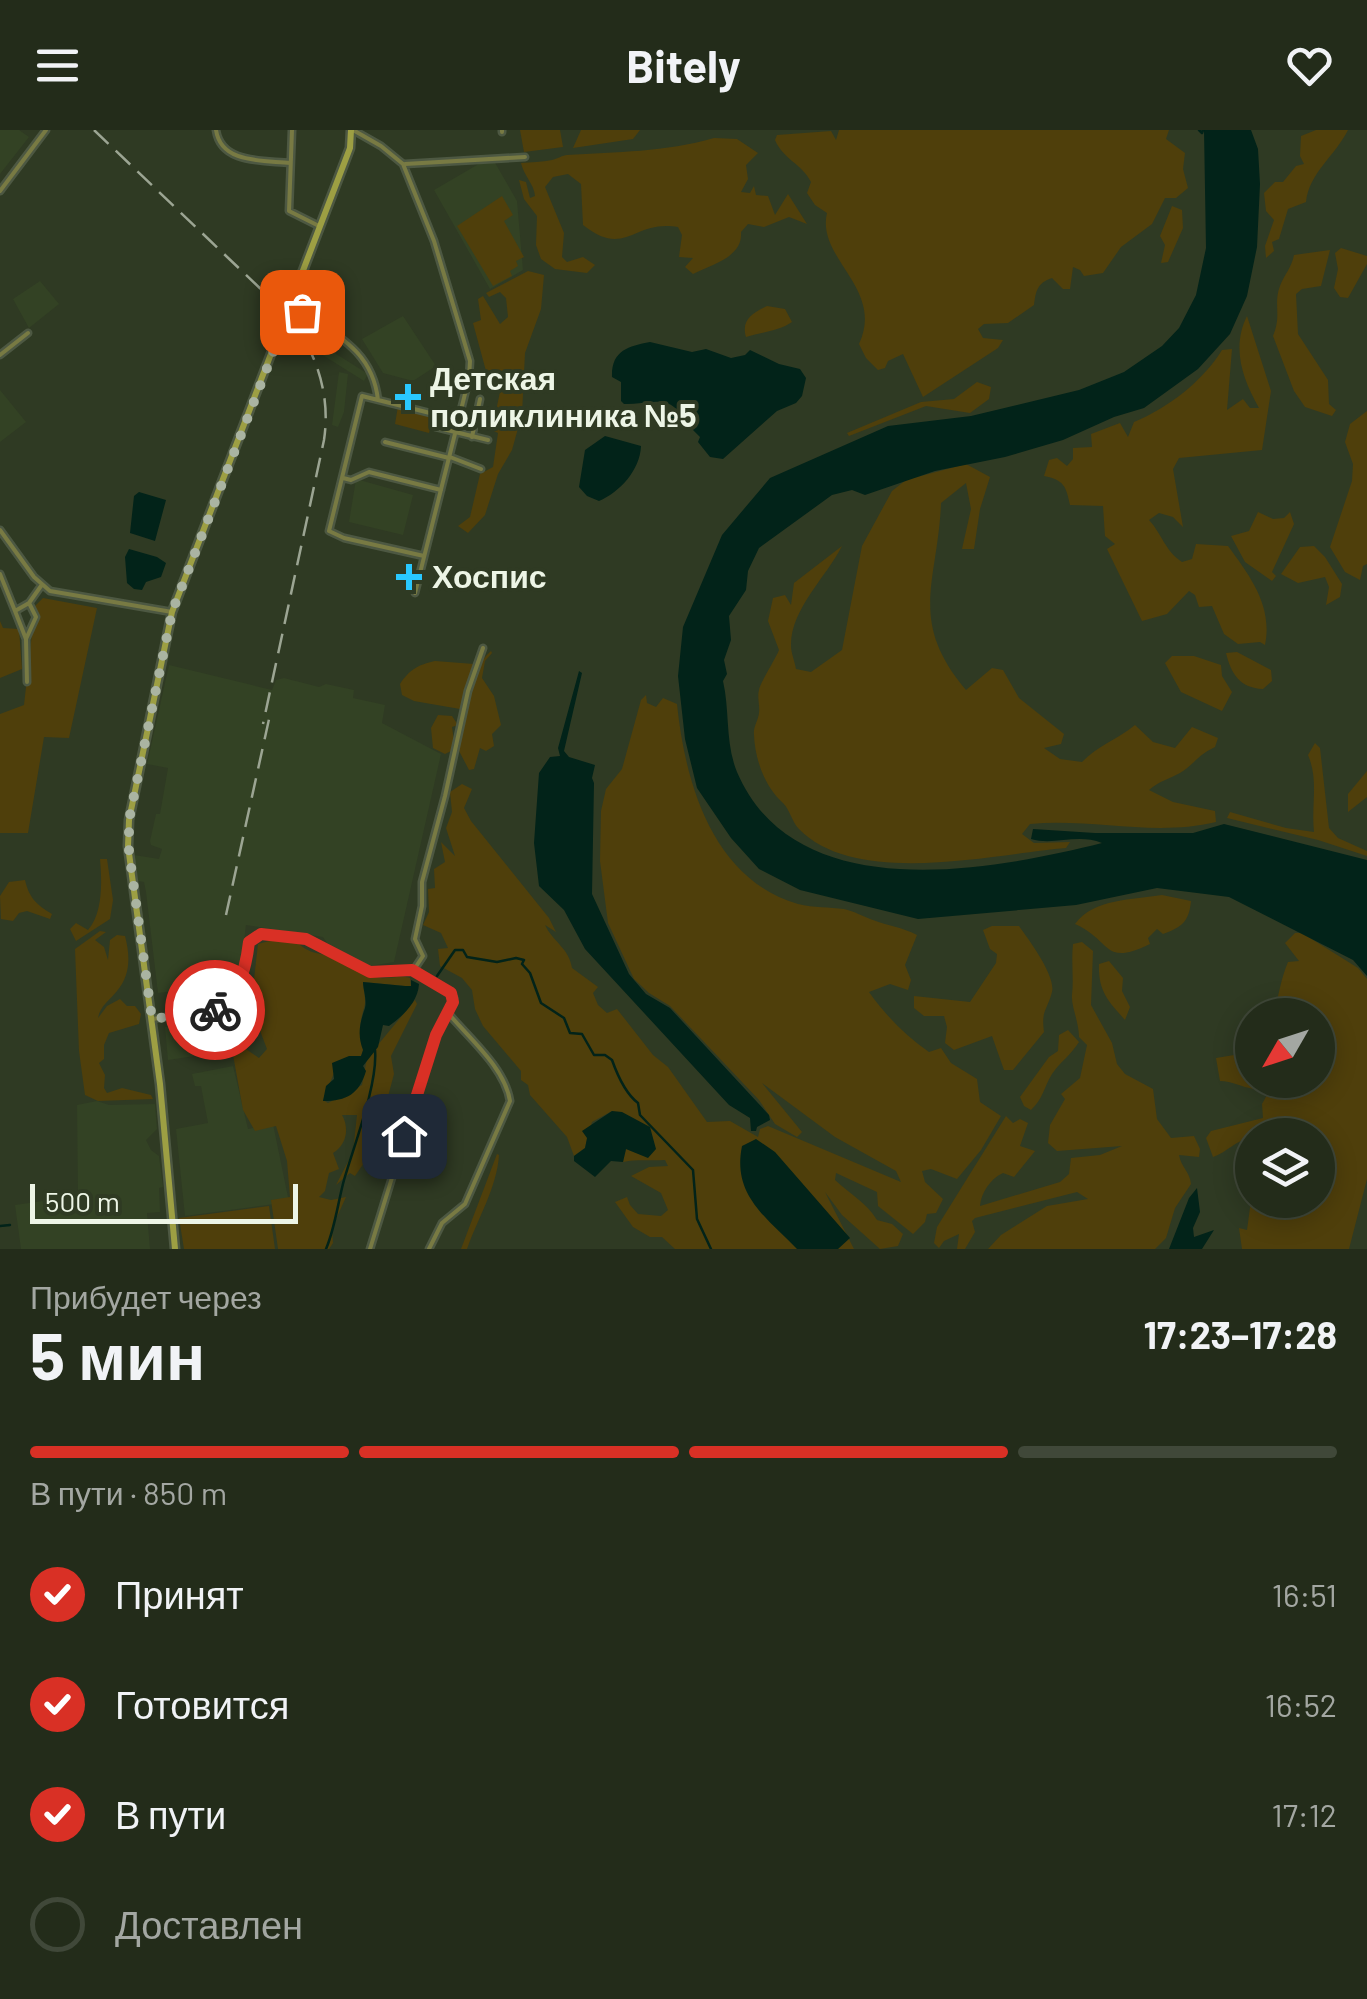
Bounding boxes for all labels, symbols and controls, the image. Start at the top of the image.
icon: menu [30,38,85,93]
text: Bitely [626,38,741,92]
icon: heart [1282,38,1337,93]
pin [260,270,345,355]
icon: bag [275,285,330,340]
place label: Детская поликлиника №5 [430,358,697,433]
marker: Детская поликлиника №5 [395,384,421,410]
place label: Хоспис [432,556,547,594]
marker: Хоспис [396,564,422,590]
courier [165,960,265,1060]
icon: bike [188,983,243,1038]
north arrow [1235,998,1335,1098]
map controls [1235,998,1335,1218]
pin [362,1094,447,1179]
icon: home [377,1109,432,1164]
button: layers [1235,1118,1335,1218]
scale bar [30,1179,298,1224]
text: 500 m [45,1184,120,1218]
text: Прибудет через [30,1277,262,1315]
text: 17:23–17:28 [1144,1311,1337,1357]
text: 5 мин [30,1315,205,1393]
text: В пути · 850 m [30,1473,227,1511]
icon: check [30,1567,85,1622]
text: Принят [115,1571,244,1617]
text: 16:51 [1272,1575,1337,1613]
icon: check [30,1677,85,1732]
text: Готовится [115,1681,289,1727]
text: 16:52 [1265,1685,1337,1723]
icon: check [30,1787,85,1842]
text: В пути [115,1791,226,1837]
text: 17:12 [1271,1795,1337,1833]
text: Доставлен [115,1901,303,1947]

